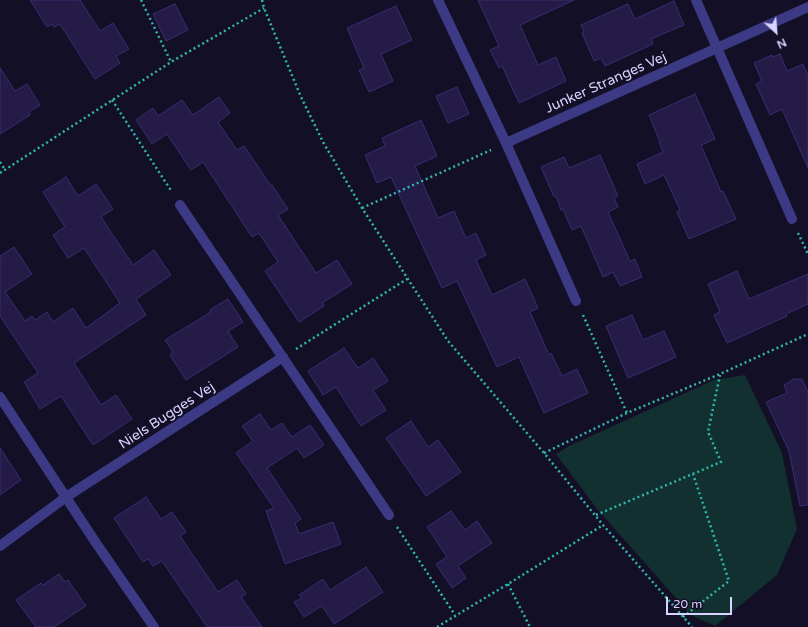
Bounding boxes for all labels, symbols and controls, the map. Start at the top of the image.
north arrow [756,12,796,52]
text: N [775,35,788,51]
street label: Junker Stranges Vej [543,49,669,117]
street label: Niels Bugges Vej [116,379,218,453]
scale bar [668,589,734,615]
text: 20 m [673,597,702,611]

